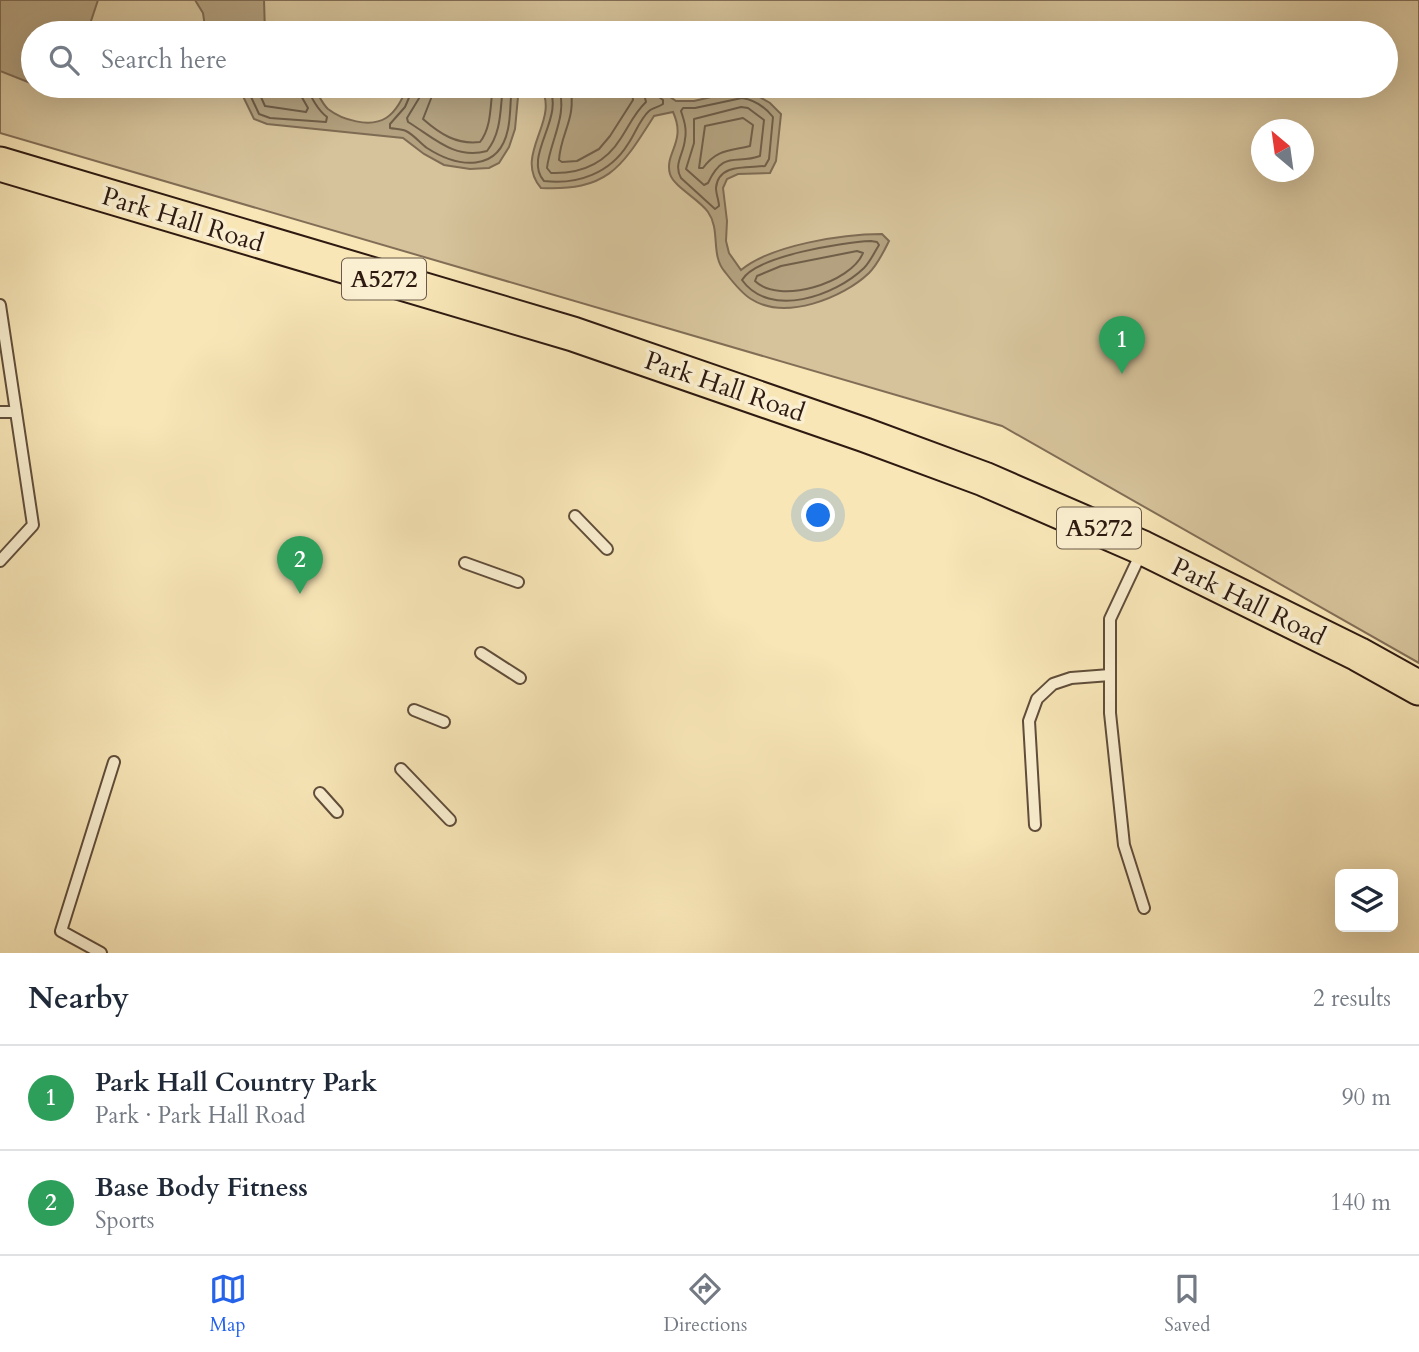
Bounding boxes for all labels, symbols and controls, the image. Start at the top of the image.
search box [21,21,1398,98]
icon: search [45,41,83,79]
text: Search here [101,42,227,77]
north arrow [1251,119,1314,182]
street label: Park Hall Road [98,178,268,261]
road number: A5272 [342,258,426,300]
pin: 1 [1099,316,1145,374]
street label: Park Hall Road [640,343,810,430]
your location [801,498,835,532]
road number: A5272 [1057,508,1141,548]
pin: 2 [277,536,323,594]
street label: Park Hall Road [1166,549,1332,654]
map controls [1335,869,1398,932]
button: layers [1335,869,1398,932]
text: Nearby [28,978,129,1019]
text: 2 results [1313,983,1391,1014]
text: Park Hall Country Park [95,1065,377,1100]
text: 1 [45,1082,57,1113]
text: 90 m [1342,1082,1391,1113]
text: Park · Park Hall Road [95,1100,305,1131]
text: Base Body Fitness [95,1170,308,1205]
text: 2 [45,1187,57,1218]
text: 140 m [1330,1187,1391,1218]
text: Sports [95,1205,155,1236]
tab: Map [209,1270,247,1338]
tab: Directions [664,1270,747,1338]
tab: Saved [1164,1270,1210,1338]

